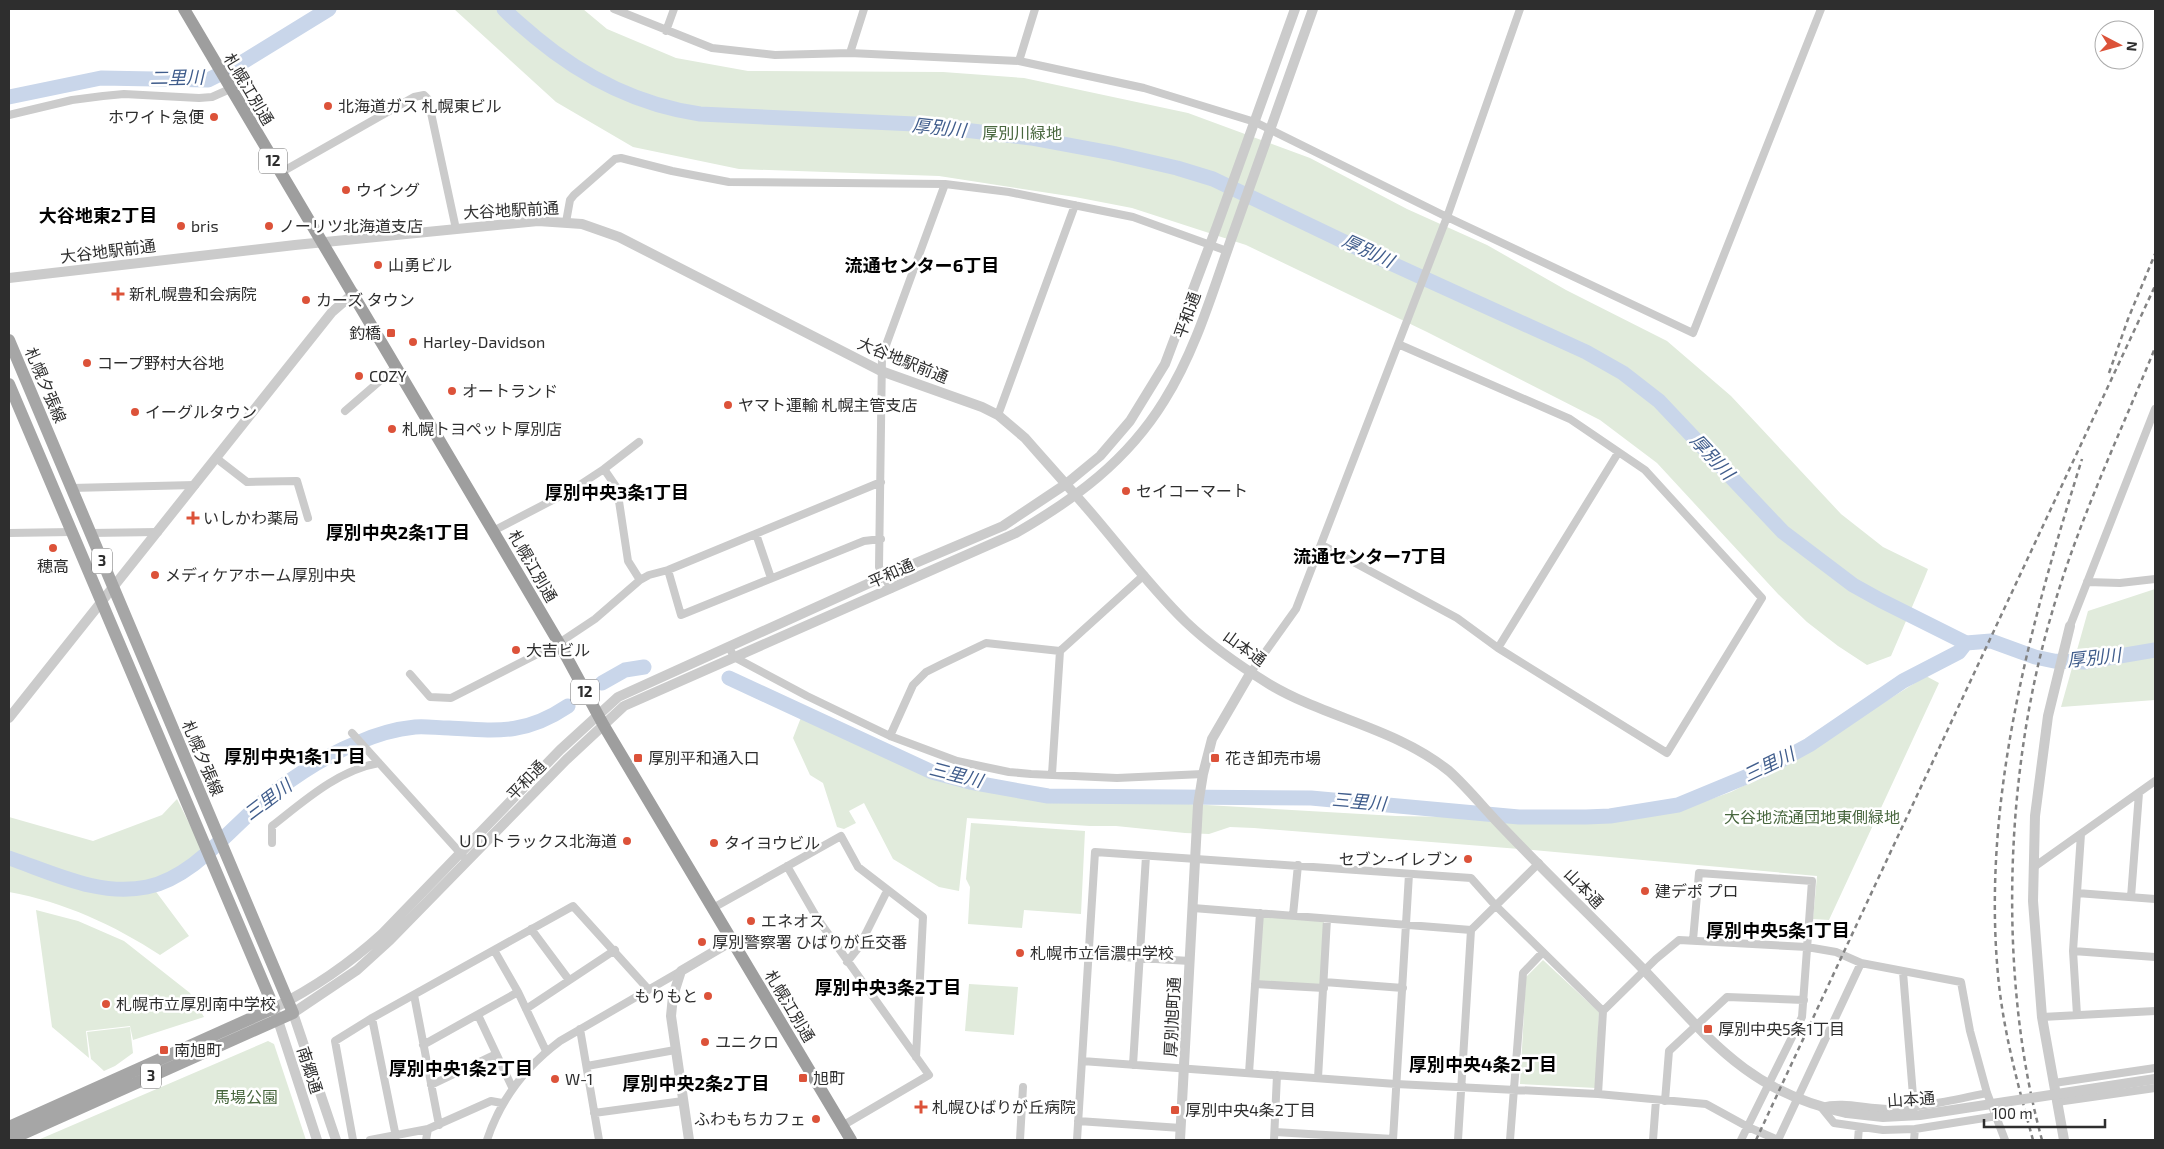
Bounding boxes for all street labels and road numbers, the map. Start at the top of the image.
street label: 札幌江別通 [221,50,278,128]
road number: 12 [259,148,287,174]
street label: 大谷地駅前通 [463,198,559,222]
street label: 大谷地駅前通 [59,235,157,266]
street label: 平和通 [1169,289,1204,341]
street label: 大谷地駅前通 [855,333,951,386]
street label: 札幌夕張線 [22,344,71,425]
street label: 札幌江別通 [505,526,562,605]
road number: 3 [92,548,112,574]
street label: 平和通 [865,554,917,591]
street label: 山本通 [1220,626,1270,669]
road number: 12 [571,680,599,704]
street label: 札幌夕張線 [179,717,228,798]
street label: 平和通 [502,756,549,804]
street label: 山本通 [1561,864,1608,912]
street label: 札幌江別通 [762,967,819,1045]
street label: 厚別旭町通 [1160,977,1183,1057]
street label: 南郷通 [294,1044,327,1096]
road number: 3 [141,1064,161,1088]
street label: 山本通 [1886,1087,1936,1110]

